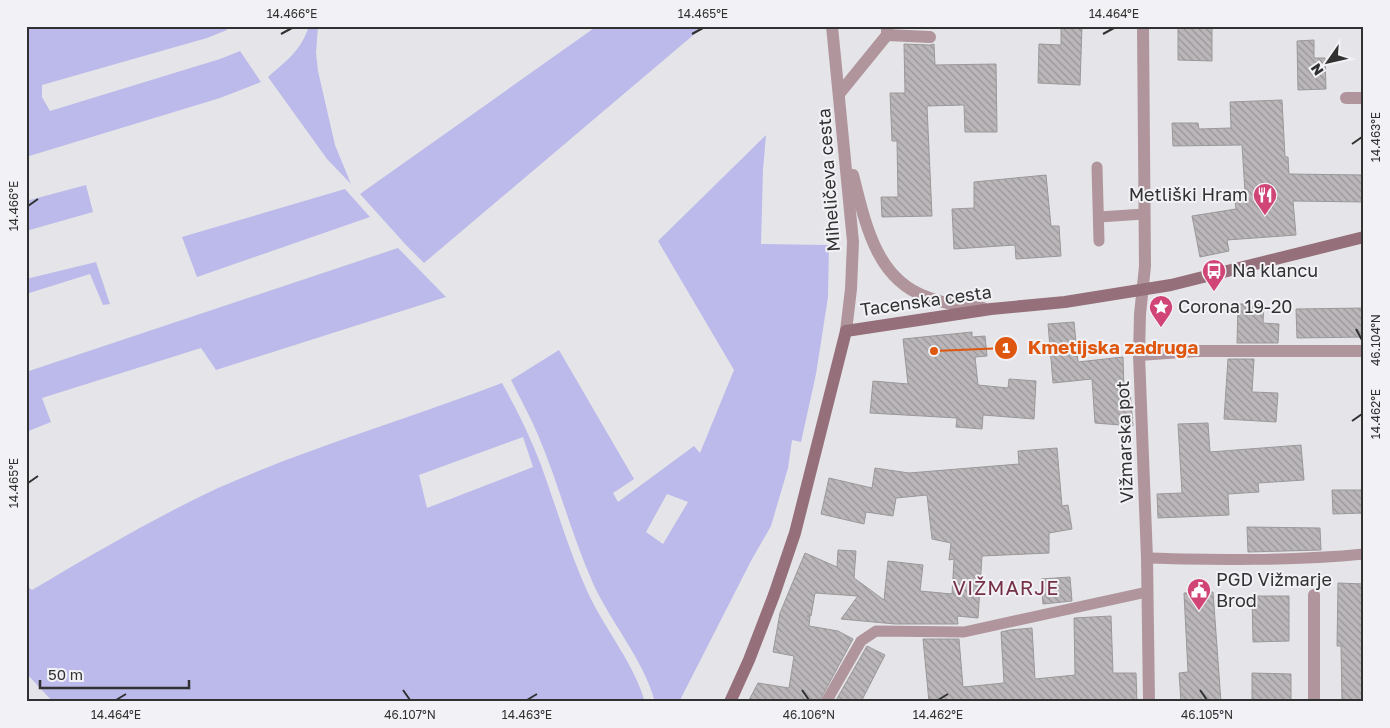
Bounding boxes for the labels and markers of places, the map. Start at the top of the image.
restaurant icon: Metliški Hram [1252,182,1278,216]
place label: Metliški Hram [1129,183,1248,205]
bus stop icon: Na klancu [1201,258,1227,292]
place label: Na klancu [1232,259,1318,281]
place icon: Corona 19-20 [1148,294,1174,328]
place label: Corona 19-20 [1178,295,1292,317]
callout: Kmetijska zadruga [993,331,1209,365]
place label: PGD Vižmarje Brod [1216,568,1332,611]
public building icon: PGD Vižmarje Brod [1186,577,1212,611]

